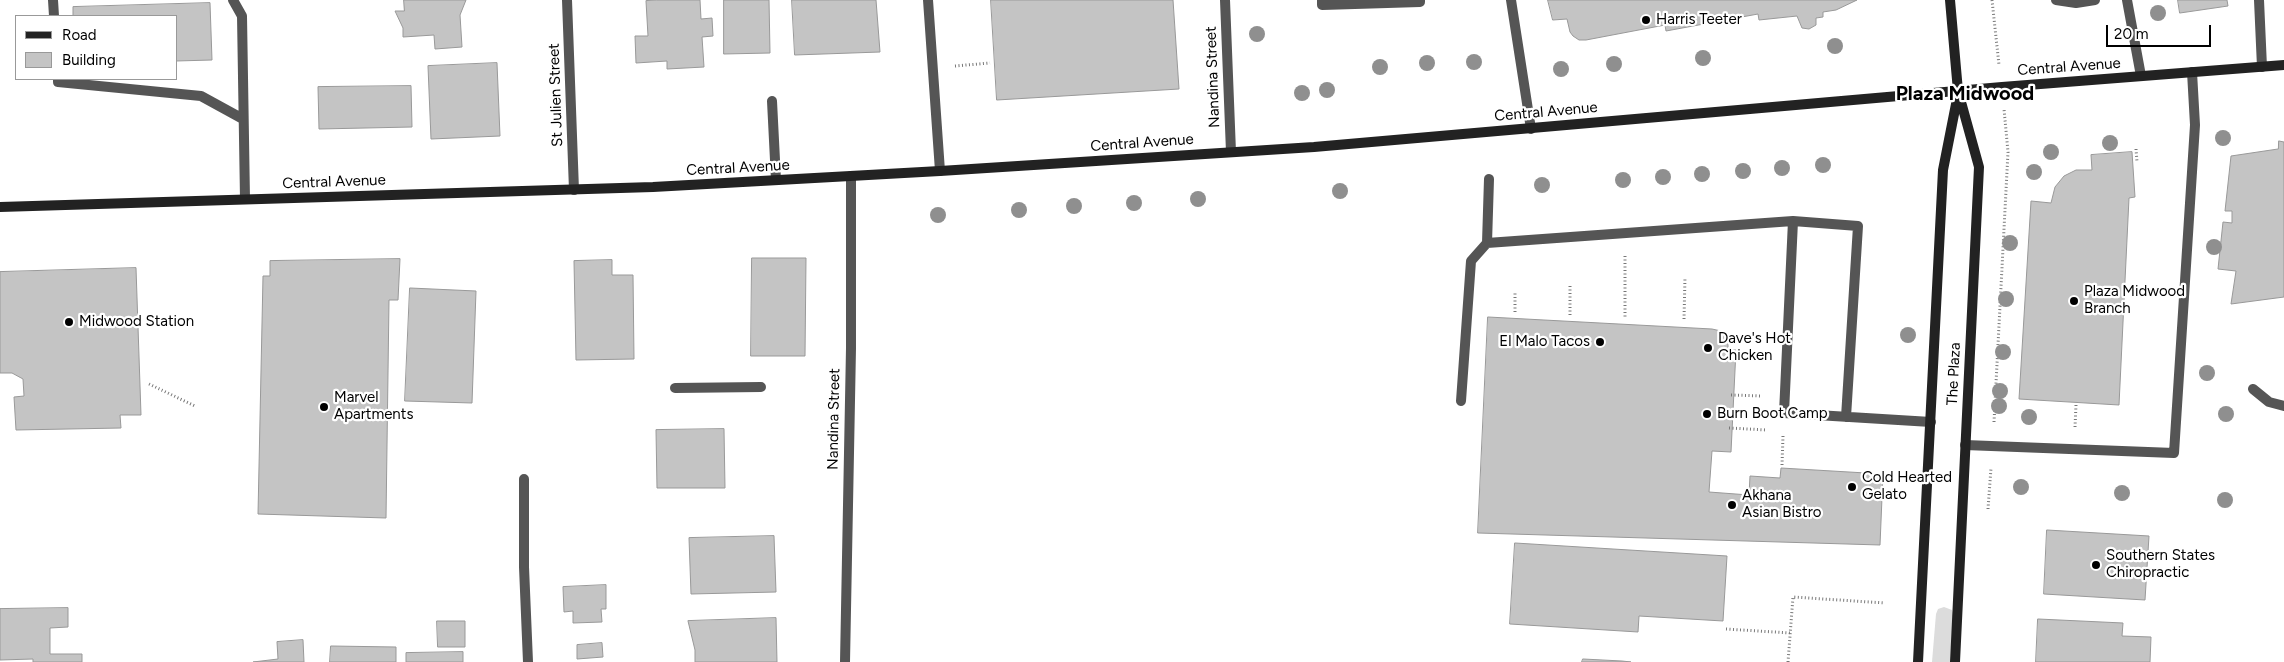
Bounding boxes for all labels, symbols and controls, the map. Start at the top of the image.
place label: Harris Teeter [1656,11,1742,29]
marker: Harris Teeter [1640,14,1652,26]
legend [15,15,178,80]
scale bar [2109,15,2214,47]
text: 20 m [2114,25,2148,43]
text: Road [62,26,97,44]
street label: Nandina Street [1202,26,1224,128]
street label: St Julien Street [545,43,567,147]
text: Building [62,51,116,69]
street label: Central Avenue [2017,54,2121,80]
district label: Plaza Midwood [1896,82,2034,106]
street label: Central Avenue [1494,99,1598,125]
street label: Central Avenue [1090,130,1194,156]
street label: Central Avenue [686,156,790,180]
street label: Central Avenue [282,171,386,193]
place label: Plaza Midwood Branch [2084,283,2185,318]
marker: Plaza Midwood Branch [2068,295,2080,307]
place label: Midwood Station [79,313,194,331]
marker: Midwood Station [63,316,75,328]
place label: Dave's Hot Chicken [1718,330,1791,365]
place label: El Malo Tacos [1499,333,1590,351]
marker: El Malo Tacos [1594,336,1606,348]
marker: Dave's Hot Chicken [1702,342,1714,354]
street label: The Plaza [1943,342,1965,406]
street label: Nandina Street [824,368,844,470]
place label: Marvel Apartments [334,389,413,424]
marker: Marvel Apartments [318,401,330,413]
place label: Burn Boot Camp [1717,405,1828,423]
marker: Burn Boot Camp [1701,408,1713,420]
place label: Cold Hearted Gelato [1862,469,1952,504]
marker: Cold Hearted Gelato [1846,481,1858,493]
place label: Akhana Asian Bistro [1742,487,1821,522]
marker: Akhana Asian Bistro [1726,499,1738,511]
place label: Southern States Chiropractic [2106,547,2215,582]
marker: Southern States Chiropractic [2090,559,2102,571]

